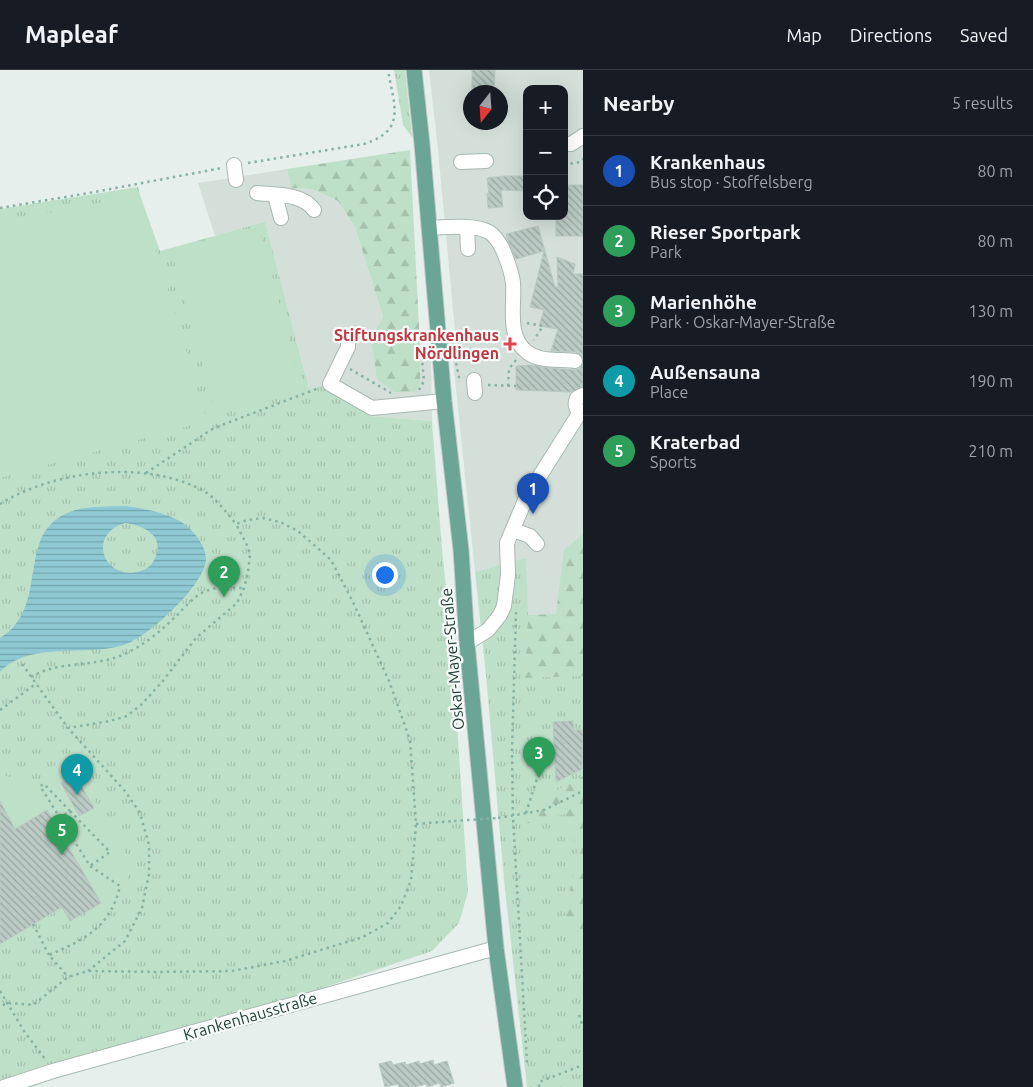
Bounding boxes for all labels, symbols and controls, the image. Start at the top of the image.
text: Mapleaf [25,21,118,48]
text: Map [786,25,822,45]
text: Directions [850,25,932,45]
text: Saved [960,25,1008,45]
north arrow [463,85,508,130]
map controls [523,85,568,220]
button: + [523,85,568,130]
text: Nearby [603,91,674,115]
text: 5 results [952,94,1013,112]
button: − [523,130,568,175]
text: Krankenhaus [650,151,765,173]
text: 1 [614,162,624,180]
text: 80 m [977,162,1013,180]
text: Bus stop · Stoffelsberg [650,173,813,191]
button: locate [523,175,568,220]
text: Rieser Sportpark [650,221,801,243]
text: 2 [614,232,624,250]
text: 80 m [977,232,1013,250]
text: Park [650,243,682,261]
text: Marienhöhe [650,291,757,313]
text: 3 [614,302,624,320]
text: 130 m [968,302,1013,320]
text: Park · Oskar-Mayer-Straße [650,313,836,331]
place label: Stiftungskrankenhaus Nördlingen [334,326,499,362]
marker: Stiftungskrankenhaus Nördlingen [503,337,517,351]
text: Außensauna [650,361,761,383]
text: 4 [614,372,624,390]
text: 190 m [968,372,1013,390]
text: Place [650,383,688,401]
text: Kraterbad [650,431,740,453]
text: 5 [614,442,624,460]
text: 210 m [968,442,1013,460]
text: Sports [650,453,696,471]
pin: 1 [517,473,549,514]
pin: 2 [208,556,240,597]
your location [372,562,398,588]
street label: Oskar-Mayer-Straße [437,587,467,731]
pin: 3 [523,737,555,778]
pin: 4 [61,754,93,795]
pin: 5 [46,814,78,855]
street label: Krankenhausstraße [181,988,319,1044]

